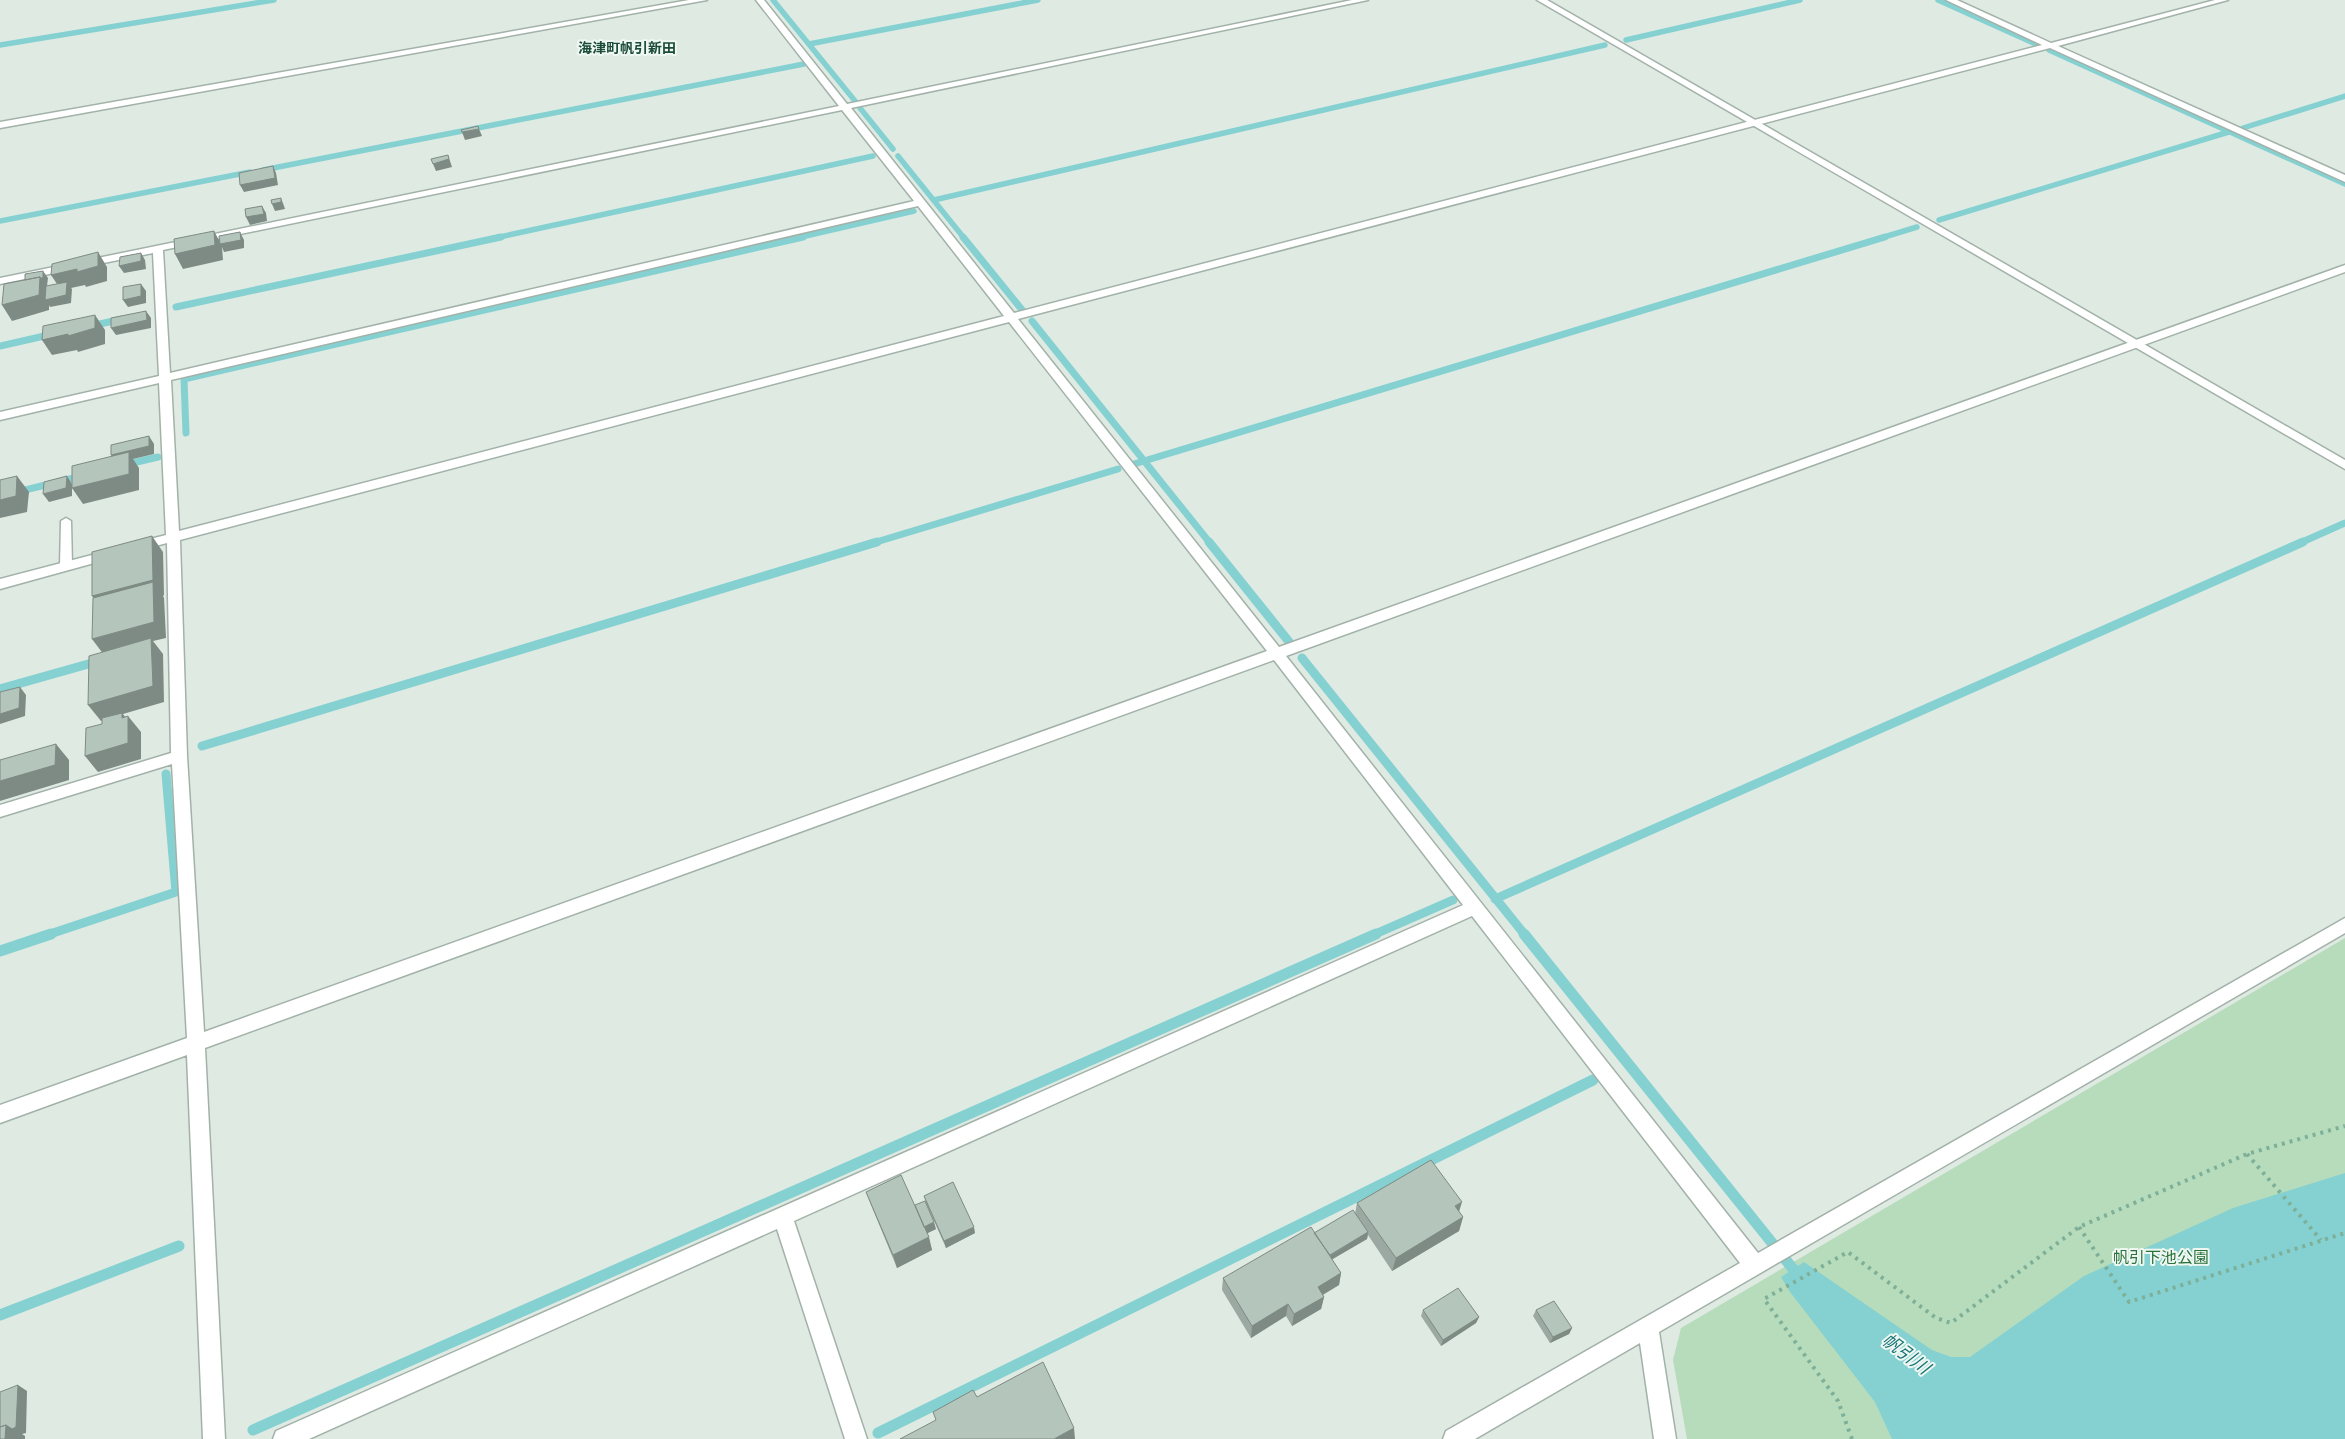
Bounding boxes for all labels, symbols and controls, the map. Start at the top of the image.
district label: 海津町帆引新田 [578,38,676,57]
park label: 帆引下池公園 [2113,1246,2209,1268]
water label: 帆引川 [1878,1327,1937,1380]

